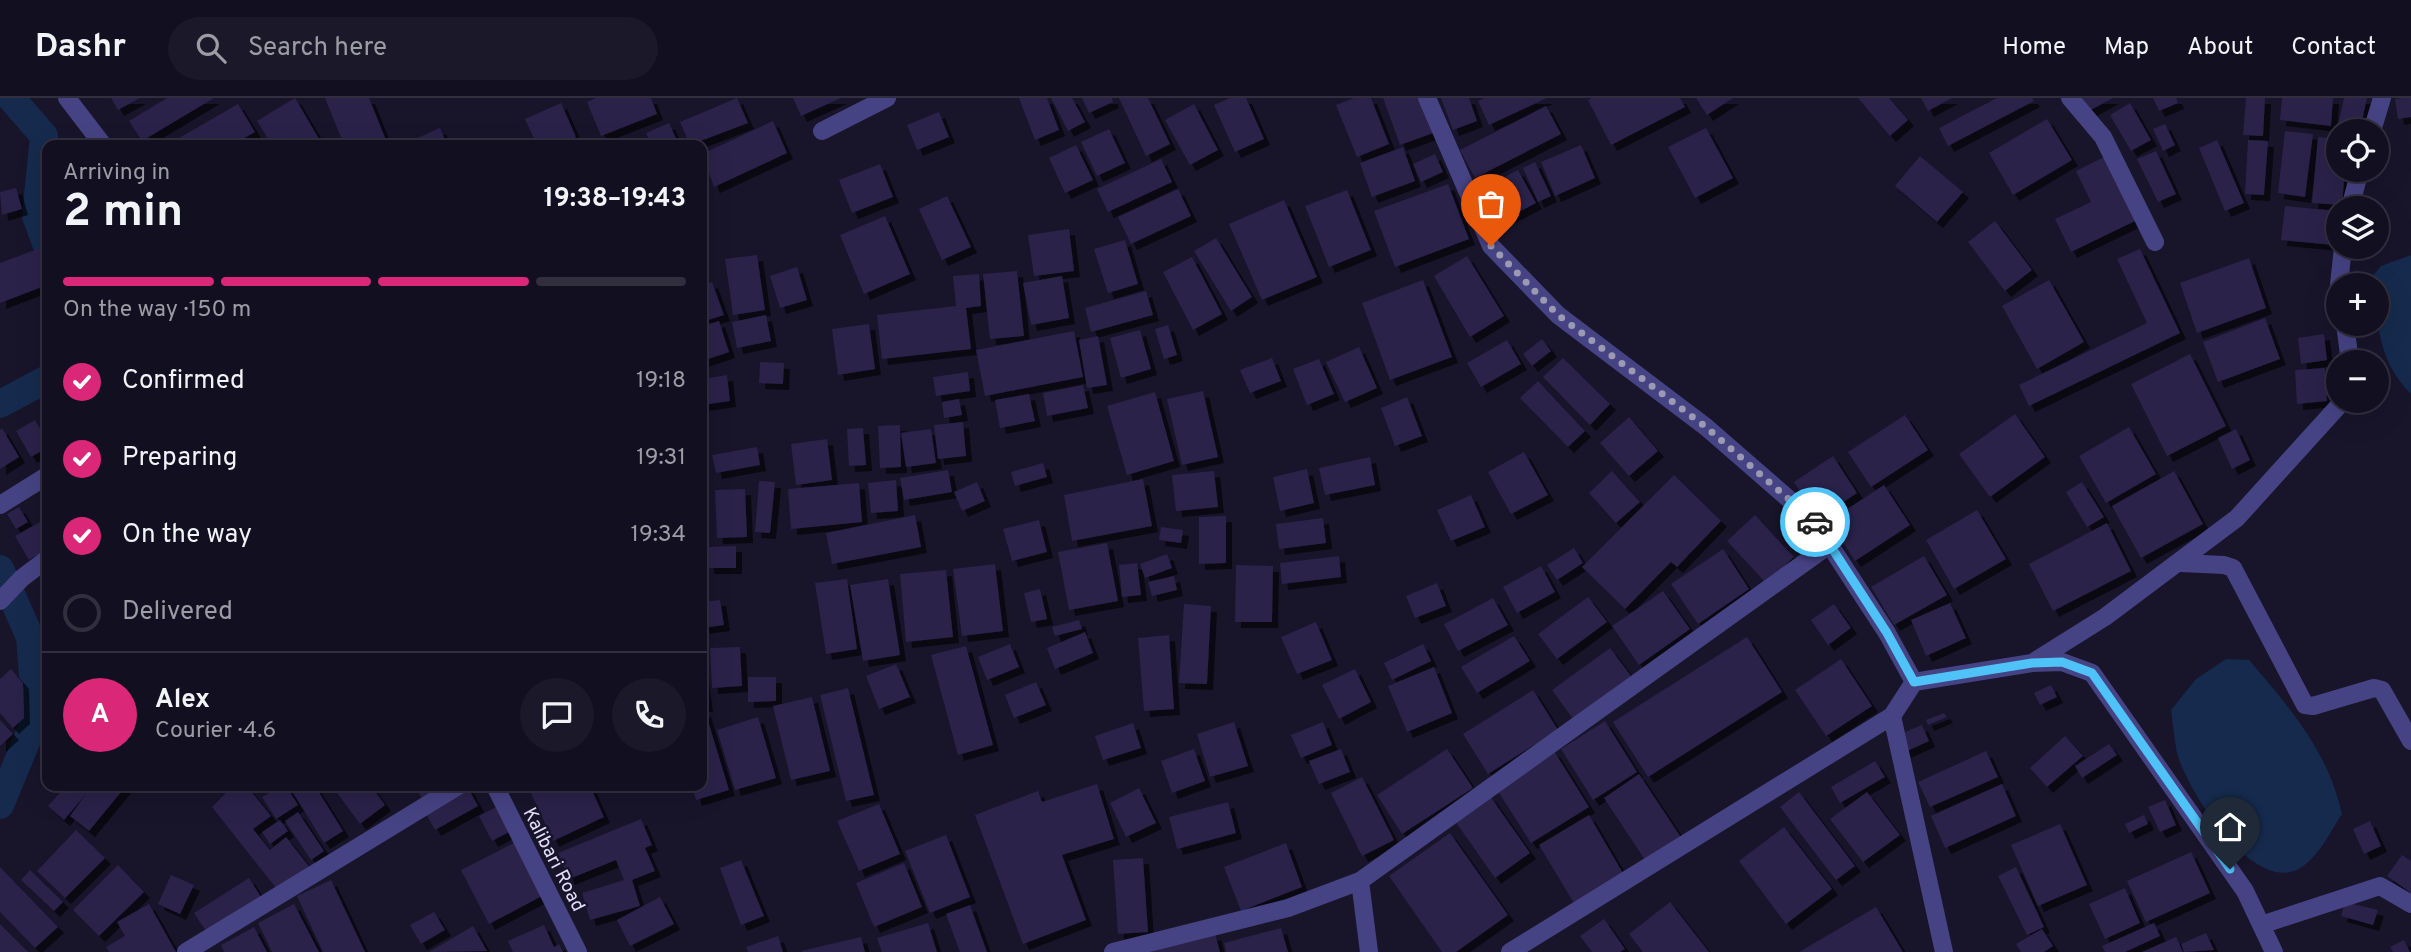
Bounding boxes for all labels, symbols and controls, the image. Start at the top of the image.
search box [168,17,658,80]
text: Dashr [35,27,126,69]
icon: search [192,29,230,67]
text: Search here [248,32,387,65]
text: Home [2002,33,2066,63]
text: Map [2104,33,2149,63]
text: About [2187,33,2253,63]
text: Contact [2291,33,2376,63]
map controls [2326,119,2389,413]
button: locate [2326,119,2389,182]
text: Arriving in [63,159,170,188]
pin [1461,174,1521,246]
text: 19:38–19:43 [543,183,686,216]
text: 2 min [63,184,183,243]
icon: bag [1472,185,1510,223]
button: layers [2326,196,2389,259]
button: + [2326,273,2389,336]
text: On the way · 150 m [63,296,251,325]
button: − [2326,350,2389,413]
icon: check [63,363,101,401]
text: Confirmed [122,365,245,398]
text: 19:18 [636,367,686,396]
icon: check [63,440,101,478]
text: Preparing [122,442,237,475]
text: 19:31 [636,444,686,473]
courier [1780,487,1850,557]
icon: car [1796,503,1834,541]
icon: check [63,517,101,555]
text: On the way [122,519,252,552]
text: 19:34 [630,521,686,550]
text: Delivered [122,596,233,629]
button: chat [520,678,594,752]
button: phone [612,678,686,752]
text: Alex [155,684,210,717]
text: A [91,699,109,732]
text: Courier · 4.6 [155,717,276,746]
pin [2200,797,2260,869]
street label: Kalibari Road [517,804,590,916]
icon: home [2211,808,2249,846]

